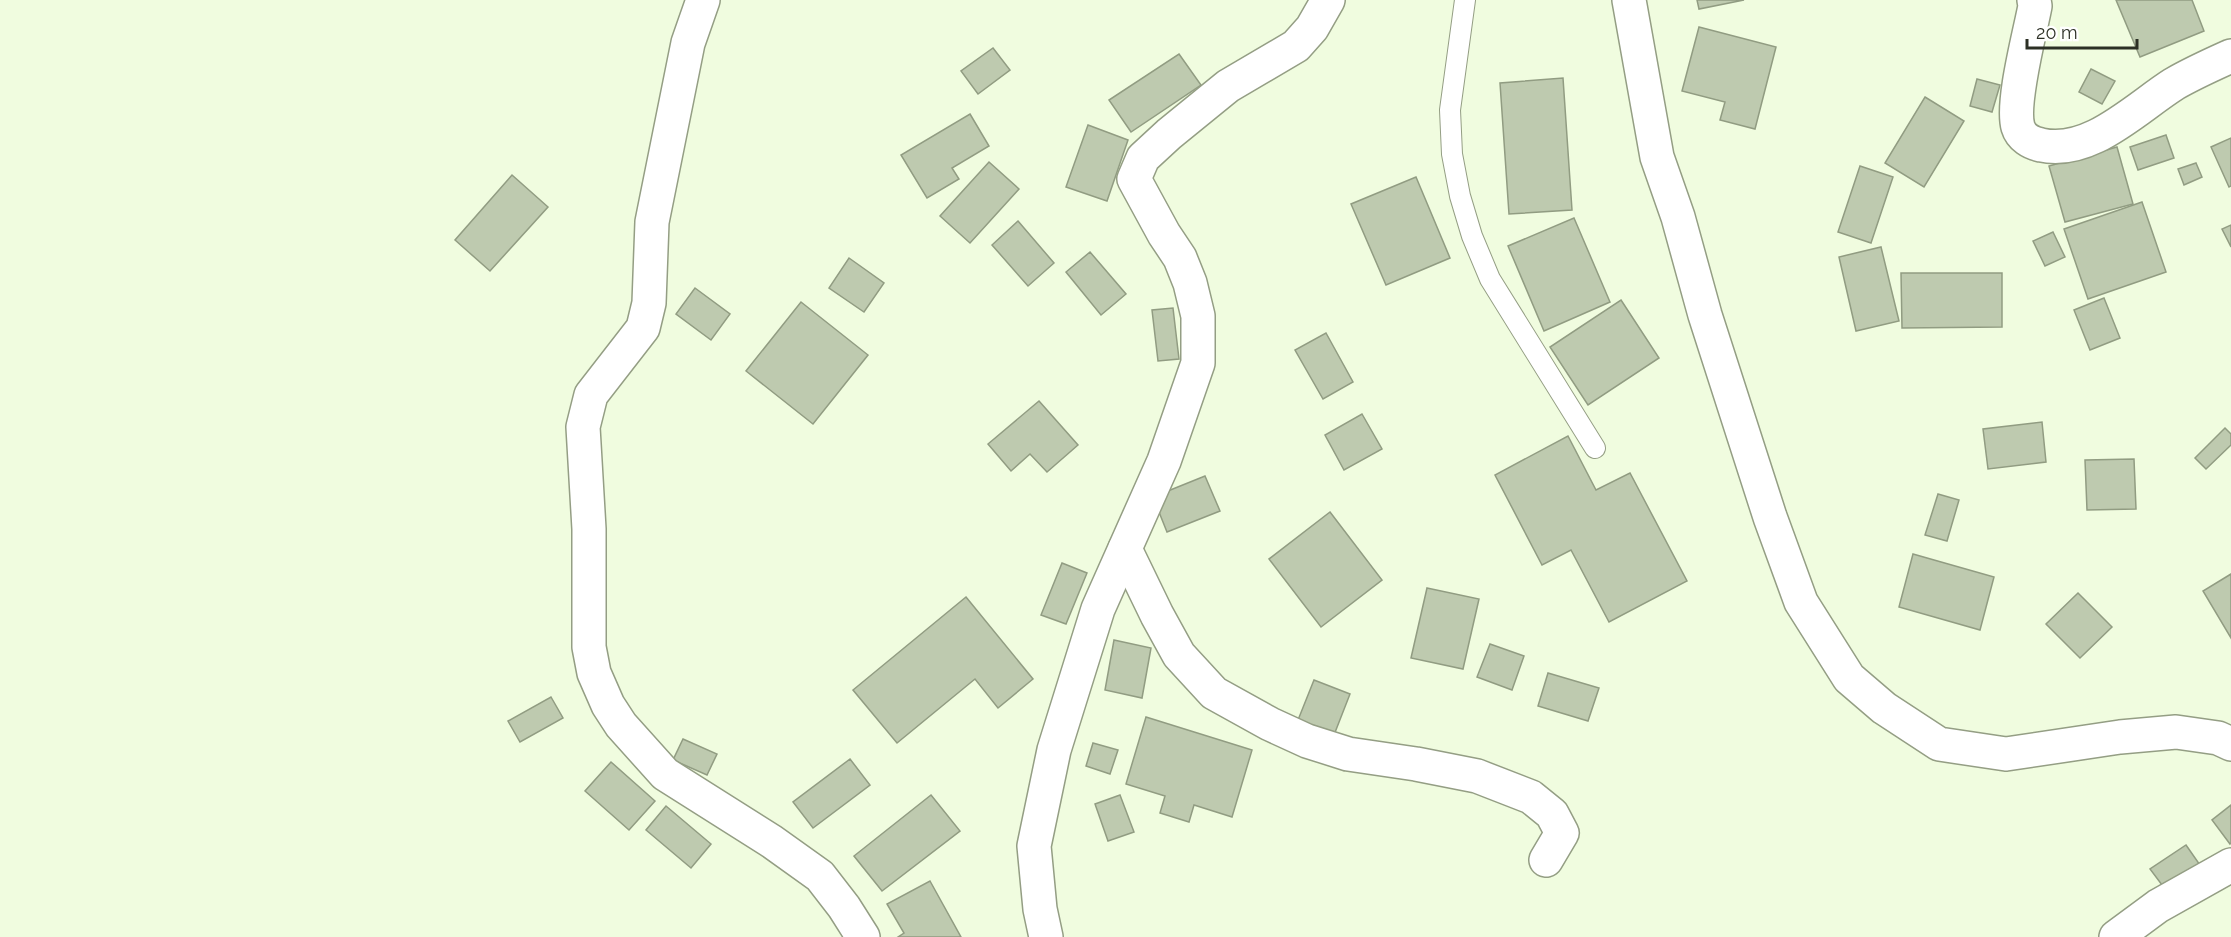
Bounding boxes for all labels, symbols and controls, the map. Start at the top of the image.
scale bar [2027,12,2136,50]
text: 20 m [2036,22,2078,43]

